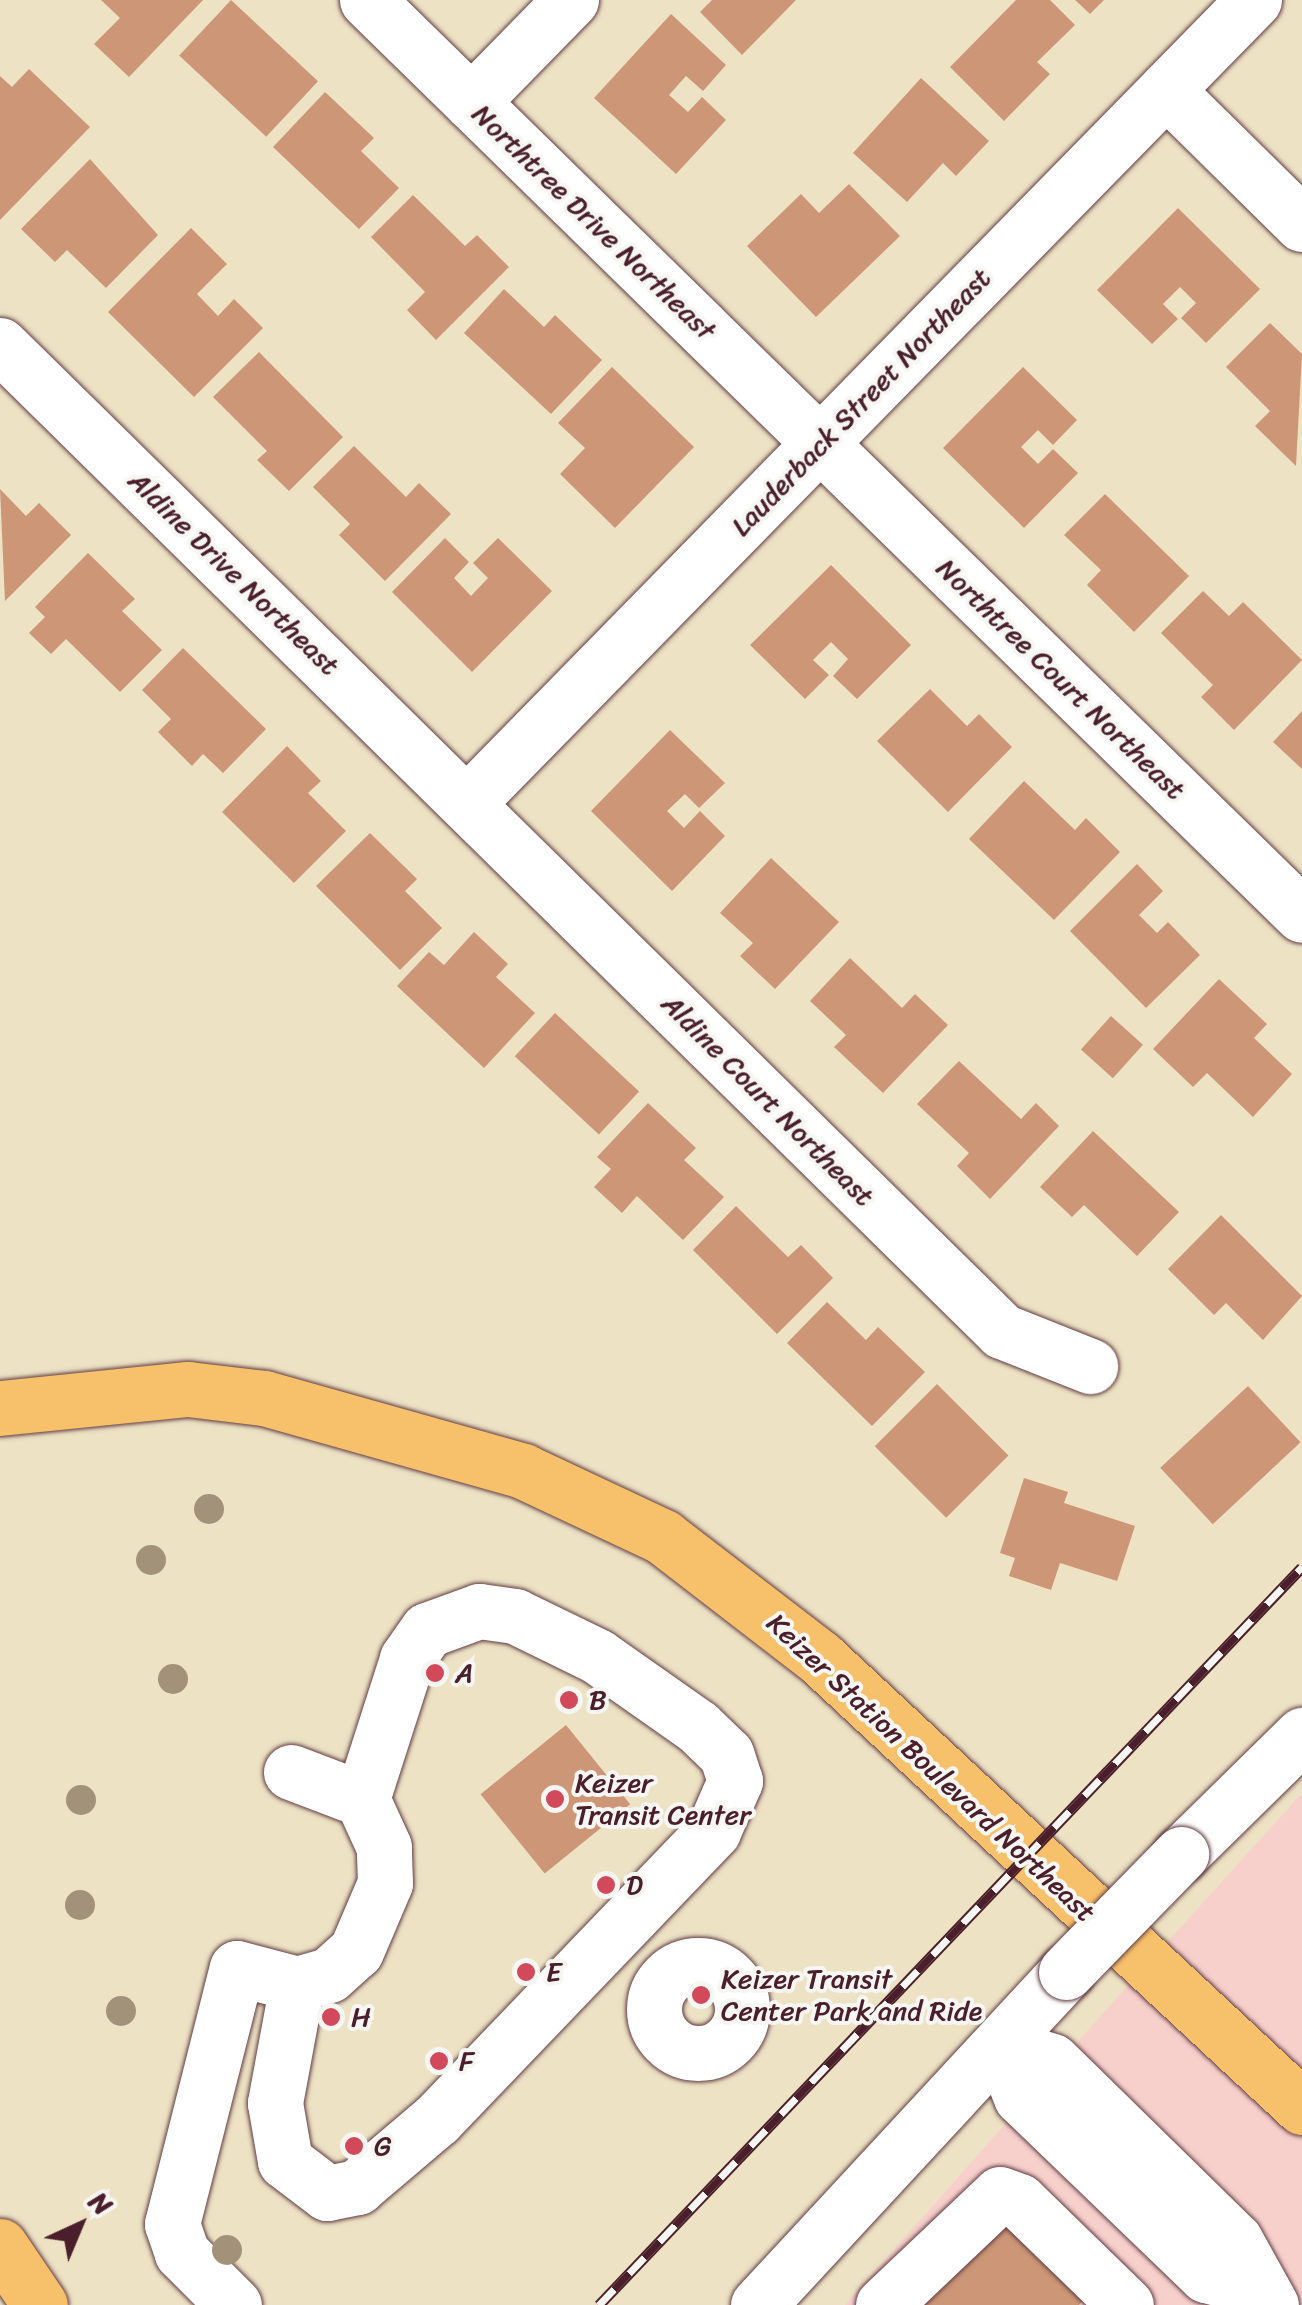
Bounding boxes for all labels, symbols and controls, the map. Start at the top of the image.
street label: Northtree Drive Northeast [465,96,723,348]
street label: Lauderback Street Northeast [723,260,999,544]
street label: Aldine Drive Northeast [121,463,347,683]
street label: Northtree Court Northeast [929,551,1193,807]
street label: Aldine Court Northeast [654,986,882,1214]
street label: Keizer Station Boulevard Northeast [759,1606,1103,1930]
place label: A [455,1656,473,1690]
marker: A [424,1662,446,1684]
place label: B [589,1683,607,1717]
marker: B [558,1689,580,1711]
place label: Keizer Transit Center [575,1766,752,1832]
marker: Keizer Transit Center [544,1788,566,1810]
place label: D [626,1868,643,1902]
marker: D [595,1874,617,1896]
place label: E [546,1955,562,1989]
marker: E [515,1961,537,1983]
place label: Keizer Transit Center Park and Ride [721,1962,983,2028]
marker: Keizer Transit Center Park and Ride [690,1984,712,2006]
place label: H [351,2000,371,2034]
marker: H [320,2006,342,2028]
place label: F [459,2044,474,2078]
marker: F [428,2050,450,2072]
place label: G [374,2129,391,2163]
marker: G [343,2135,365,2157]
north arrow [30,2175,130,2275]
text: N [77,2179,125,2227]

